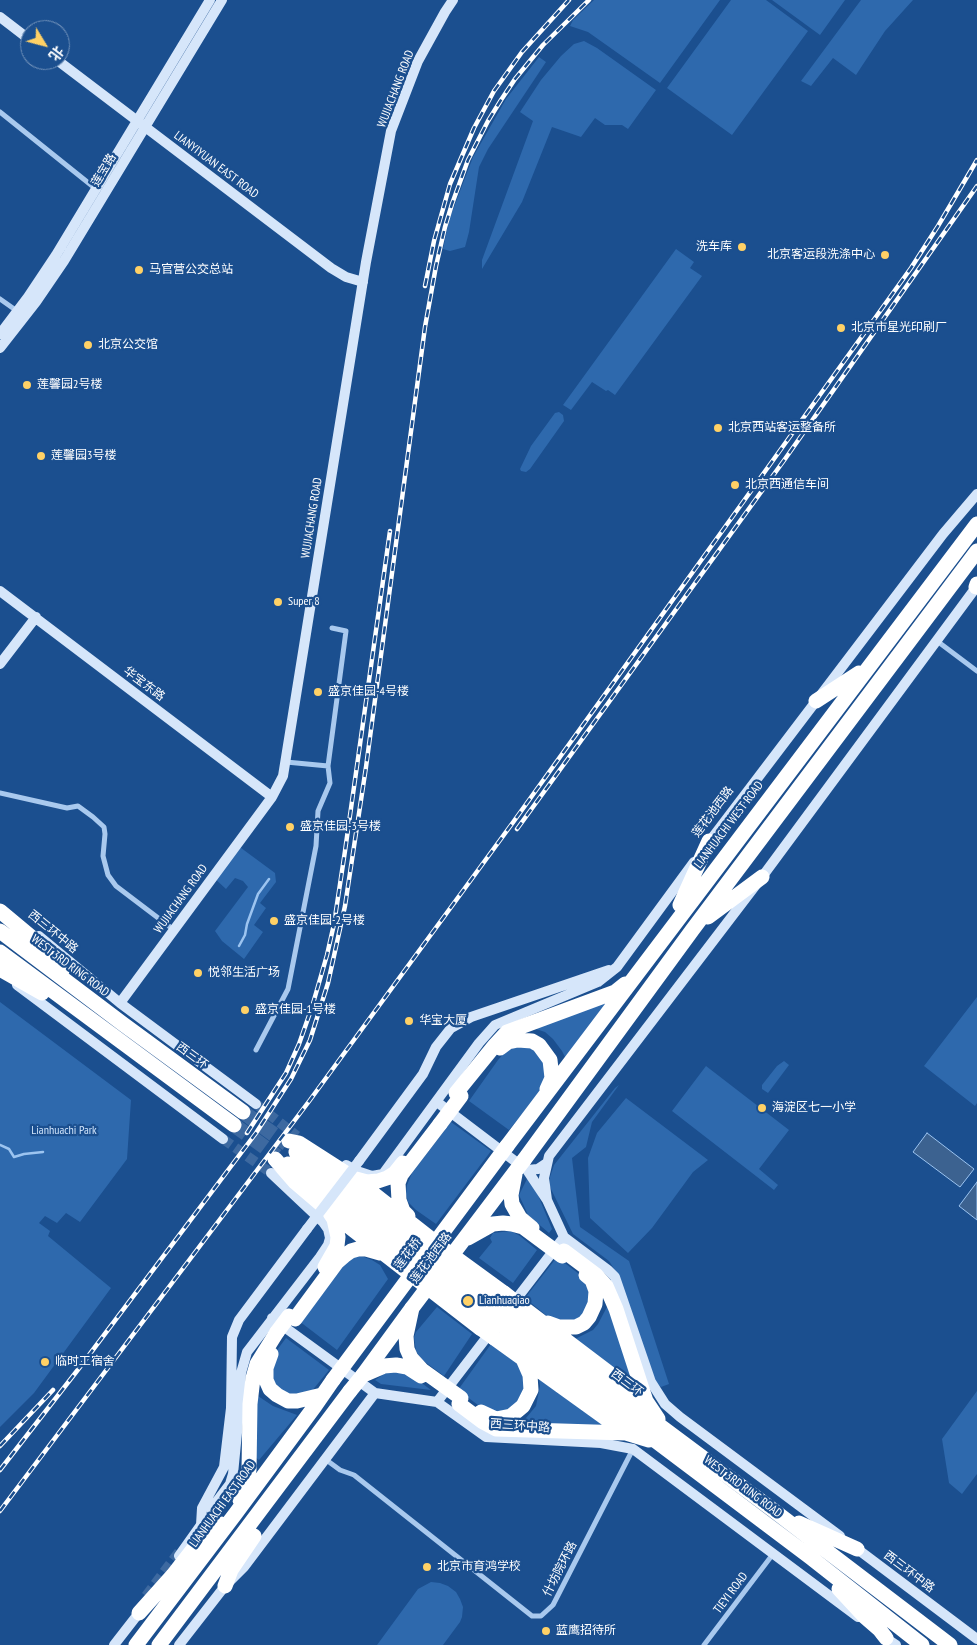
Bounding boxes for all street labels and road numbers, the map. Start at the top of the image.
street label: WUJIACHANG ROAD [375,48,417,130]
street label: LIANYIYUAN EAST ROAD [171,129,261,201]
street label: 莲宝路 [89,151,119,189]
street label: WUJIACHANG ROAD [299,477,325,559]
street label: 华宝东路 [120,664,168,704]
street label: LIANHUACHI WEST ROAD [692,779,766,871]
street label: 莲花池西路 [689,784,737,840]
street label: WUJIACHANG ROAD [151,862,211,936]
street label: 西三环中路 [25,908,81,956]
street label: WEST 3RD RING ROAD [28,932,112,1000]
street label: 西三环 [173,1040,211,1072]
street label: 莲花池西路 [407,1230,455,1286]
street label: 莲花桥 [391,1235,425,1273]
street label: 西三环 [608,1366,646,1400]
street label: 西三环中路 [490,1417,550,1435]
street label: WEST 3RD RING ROAD [701,1453,785,1521]
street label: LIANHUACHI EAST ROAD [187,1458,259,1550]
street label: 什坊院环路 [540,1539,580,1599]
street label: 西三环中路 [881,1548,937,1596]
street label: TIEYI ROAD [711,1570,751,1616]

